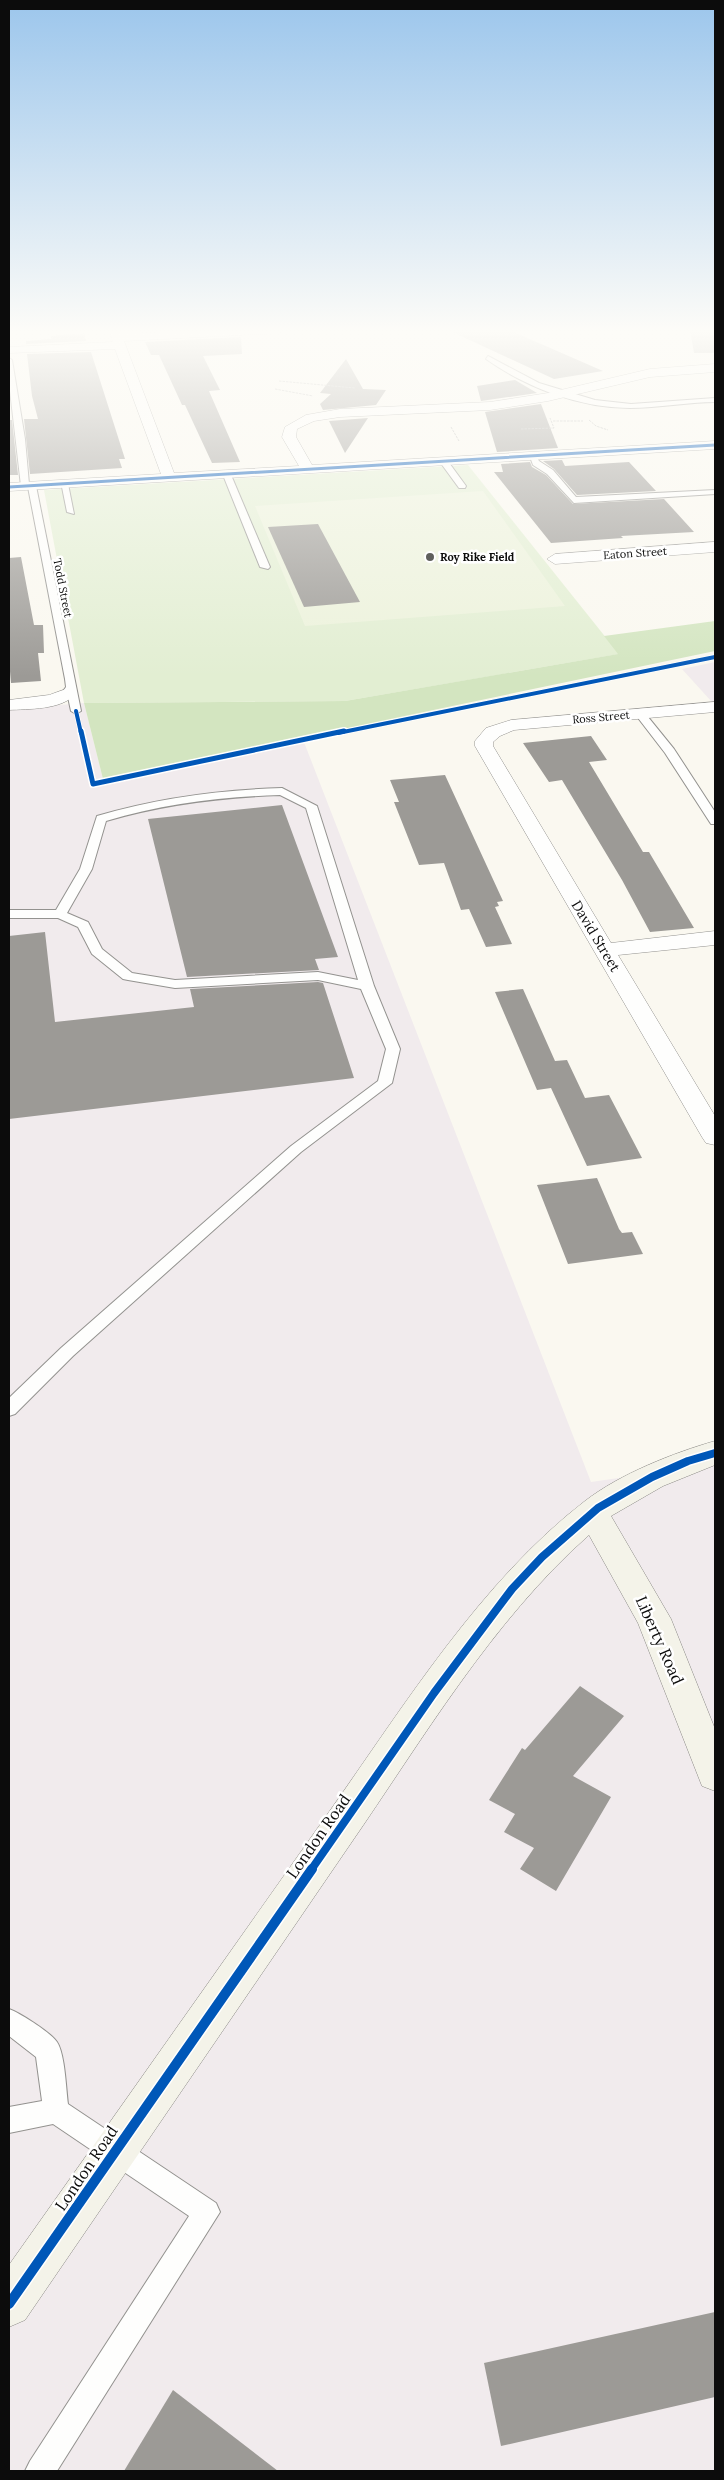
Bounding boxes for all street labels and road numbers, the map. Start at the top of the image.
street label: Eaton Street [603,544,668,562]
street label: Todd Street [50,557,76,620]
street label: Ross Street [572,707,631,726]
street label: David Street [568,897,625,975]
street label: Liberty Road [632,1593,689,1688]
street label: London Road [282,1790,355,1882]
street label: London Road [50,2121,122,2214]

